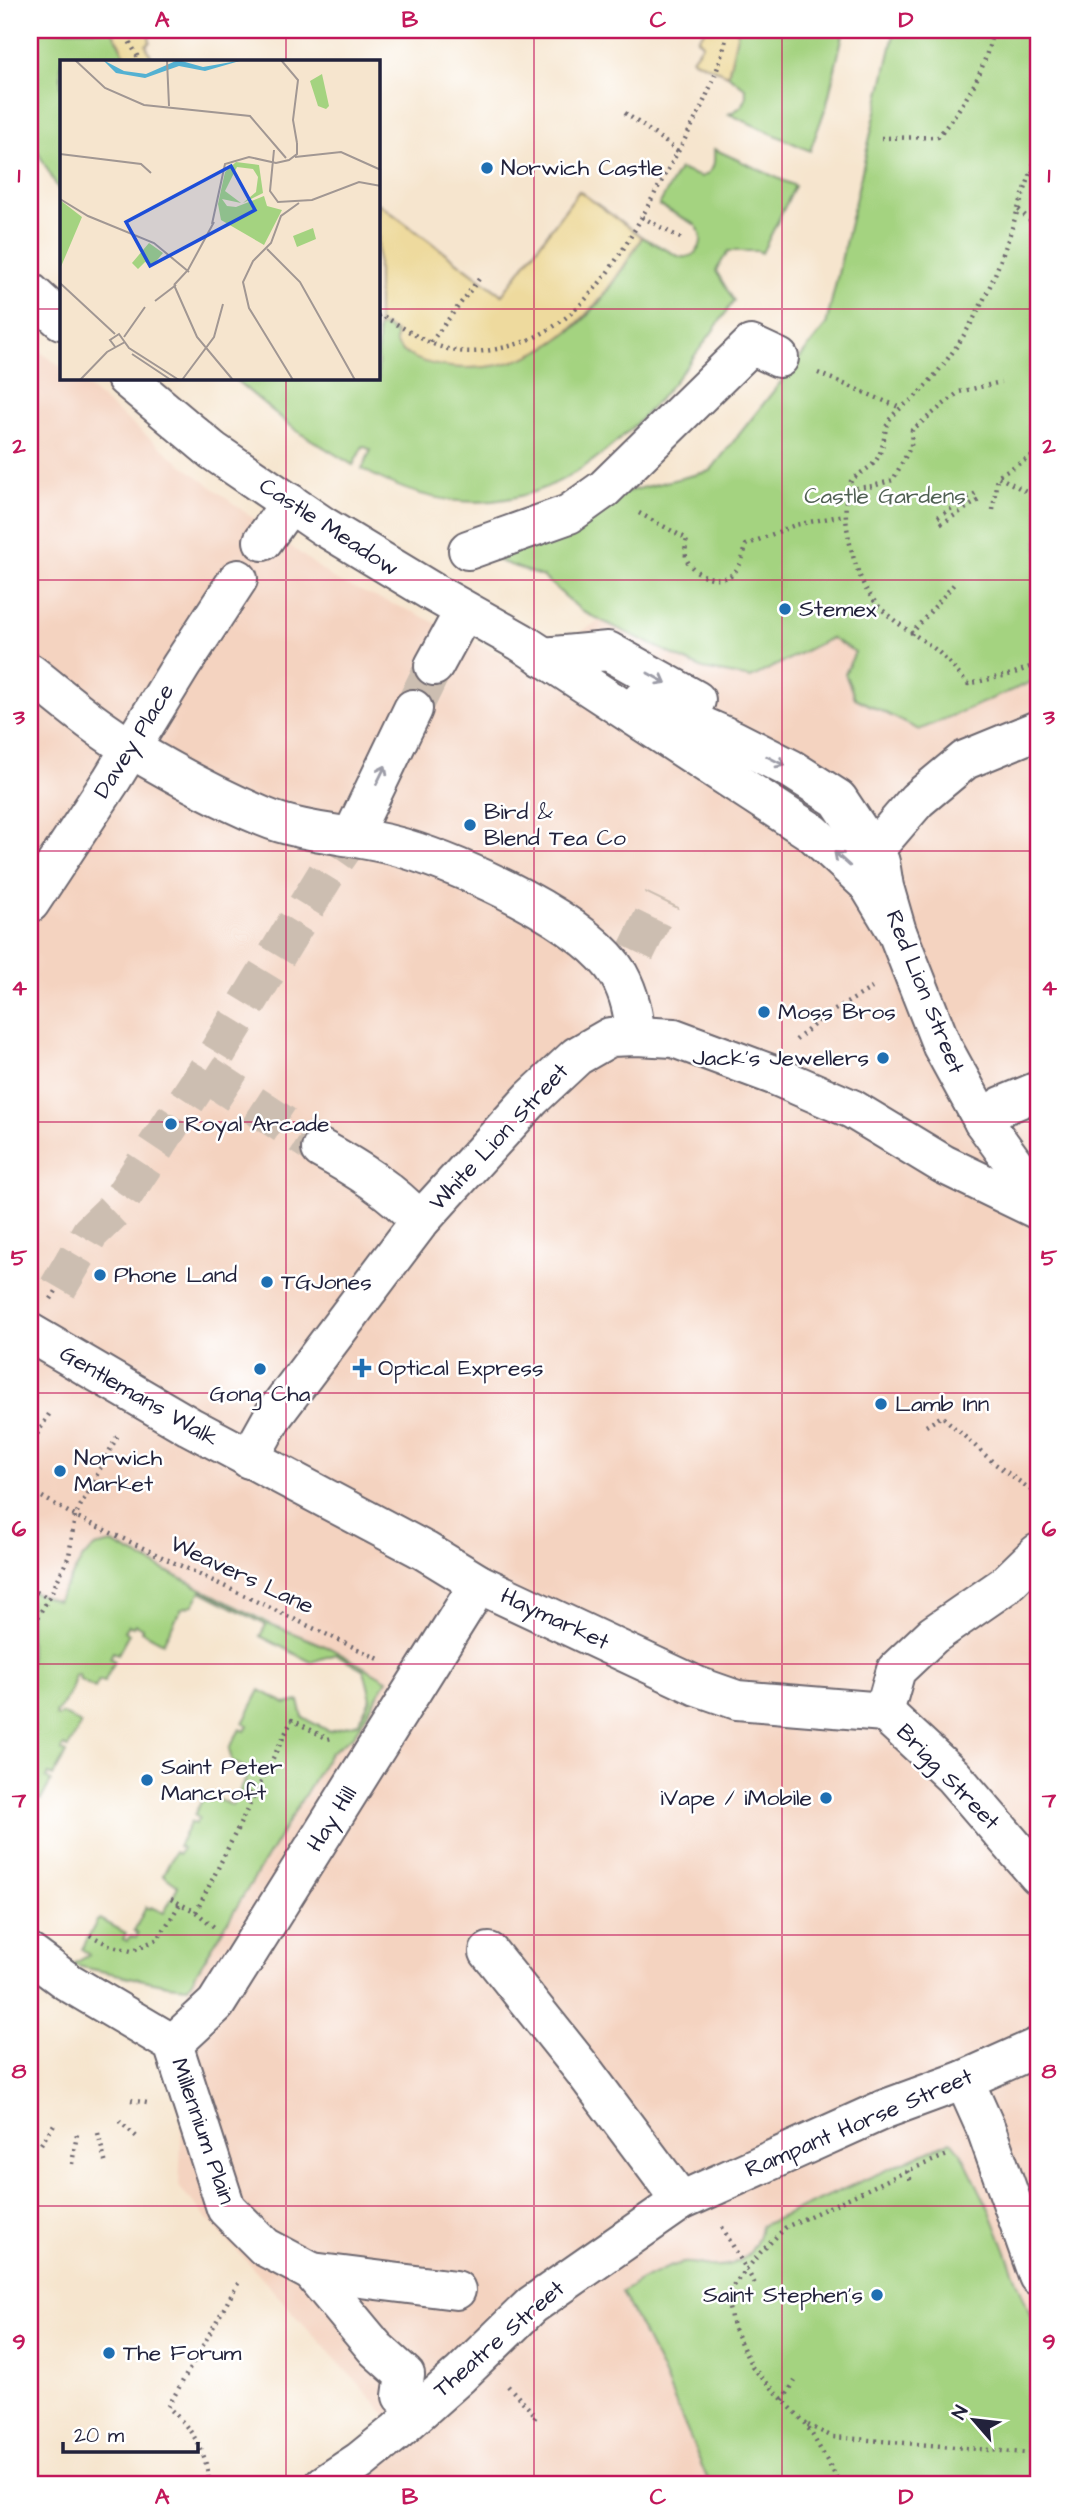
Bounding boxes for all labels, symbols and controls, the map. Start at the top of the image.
text: A [155,4,170,36]
text: B [402,4,419,36]
text: C [650,4,667,36]
text: D [899,4,914,36]
inset map [60,60,380,380]
place label: Norwich Castle [501,152,663,184]
text: 1 [18,159,21,191]
text: 1 [1048,159,1051,191]
marker: Norwich Castle [479,160,495,176]
text: 2 [11,430,26,462]
text: 2 [1041,430,1056,462]
street label: Castle Meadow [253,470,405,584]
park label: Castle Gardens [804,480,966,512]
place label: Stemex [799,593,877,625]
marker: Stemex [777,601,793,617]
one-way arrow [646,672,667,685]
street label: Davey Place [86,677,183,805]
text: 3 [12,701,25,733]
text: 3 [1042,701,1055,733]
one-way arrow [765,755,786,769]
one-way arrow [375,765,389,786]
place label: Bird & Blend Tea Co [484,796,626,854]
marker: Bird & Blend Tea Co [462,817,478,833]
one-way arrow [834,850,851,867]
street label: Red Lion Street [878,905,973,1079]
text: 4 [11,972,27,1004]
text: 4 [1041,972,1057,1004]
place label: Moss Bros [778,996,896,1028]
marker: Moss Bros [756,1004,772,1020]
place label: Jack's Jewellers [692,1042,869,1074]
marker: Jack's Jewellers [875,1050,891,1066]
street label: White Lion Street [422,1056,576,1218]
place label: Royal Arcade [185,1108,329,1141]
marker: Royal Arcade [163,1116,179,1132]
text: 5 [11,1242,28,1274]
text: 5 [1041,1242,1058,1274]
place label: Phone Land [114,1259,237,1291]
place label: TGJones [281,1266,372,1298]
marker: Phone Land [92,1267,108,1283]
marker: TGJones [259,1274,275,1290]
street label: Gentlemans Walk [54,1338,224,1454]
place label: Optical Express [378,1352,544,1384]
marker: Optical Express [352,1358,372,1378]
marker: Gong Cha [252,1361,268,1377]
place label: Gong Cha [210,1378,311,1411]
place label: Lamb Inn [895,1388,989,1420]
marker: Lamb Inn [873,1396,889,1412]
place label: Norwich Market [74,1442,163,1500]
marker: Norwich Market [52,1463,68,1479]
text: 6 [12,1513,27,1545]
text: 6 [1042,1513,1057,1545]
street label: Weavers Lane [165,1528,319,1622]
street label: Haymarket [495,1580,615,1659]
street label: Brigg Street [888,1717,1007,1838]
place label: Saint Peter Mancroft [161,1751,283,1809]
marker: Saint Peter Mancroft [139,1772,155,1788]
street label: Hay Hill [299,1780,366,1859]
place label: iVape / iMobile [660,1782,812,1814]
text: 7 [11,1784,27,1816]
text: 7 [1041,1784,1057,1816]
marker: iVape / iMobile [818,1790,834,1806]
street label: Millennium Plain [163,2054,243,2208]
text: 8 [12,2055,27,2087]
text: 8 [1042,2055,1057,2087]
street label: Rampant Horse Street [740,2060,978,2185]
street label: Theatre Street [426,2273,572,2405]
place label: Saint Stephen's [703,2279,863,2311]
marker: Saint Stephen's [869,2287,885,2303]
text: 9 [12,2326,26,2358]
text: 9 [1042,2326,1056,2358]
place label: The Forum [123,2337,242,2369]
marker: The Forum [101,2345,117,2361]
north arrow [939,2386,1009,2456]
text: N [946,2401,975,2424]
scale bar [63,2410,198,2454]
text: 20 m [74,2421,125,2450]
text: A [155,2481,170,2513]
text: B [402,2481,419,2513]
text: C [650,2481,667,2513]
text: D [899,2481,914,2513]

